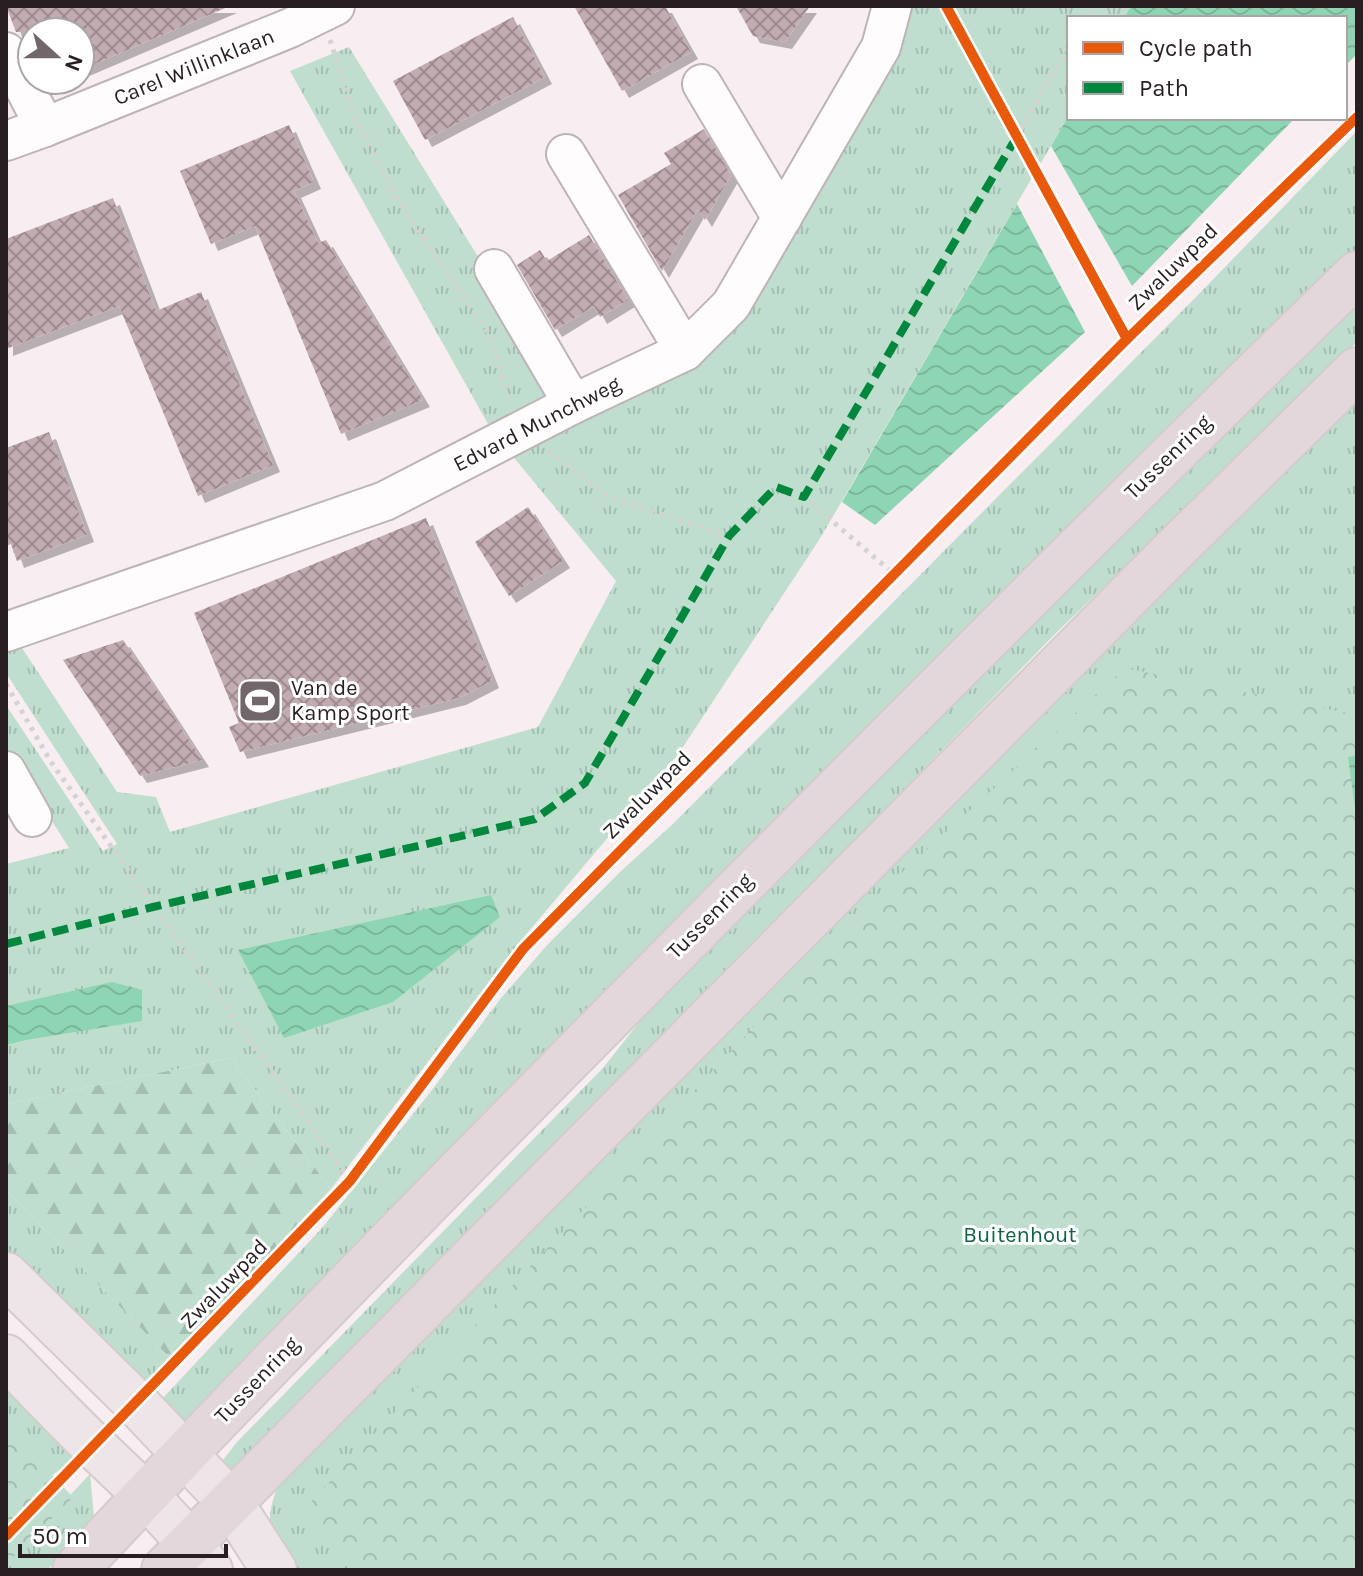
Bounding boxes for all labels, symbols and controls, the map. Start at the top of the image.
north arrow [16,16,96,96]
legend [1067,16,1347,120]
street label: Carel Willinklaan [110,23,278,111]
text: Cycle path [1139,34,1253,62]
text: N [59,51,89,75]
text: Path [1139,74,1189,102]
street label: Zwaluwpad [1123,218,1223,316]
street label: Edvard Munchweg [449,370,626,477]
street label: Tussenring [1119,409,1217,505]
place label: Van de Kamp Sport [291,675,410,726]
sports icon: Van de Kamp Sport [236,677,284,725]
street label: Zwaluwpad [597,745,697,845]
street label: Tussenring [662,867,759,964]
park label: Buitenhout [963,1222,1077,1248]
street label: Zwaluwpad [175,1234,273,1334]
street label: Tussenring [209,1331,305,1429]
scale bar [20,1508,226,1558]
text: 50 m [32,1522,88,1550]

